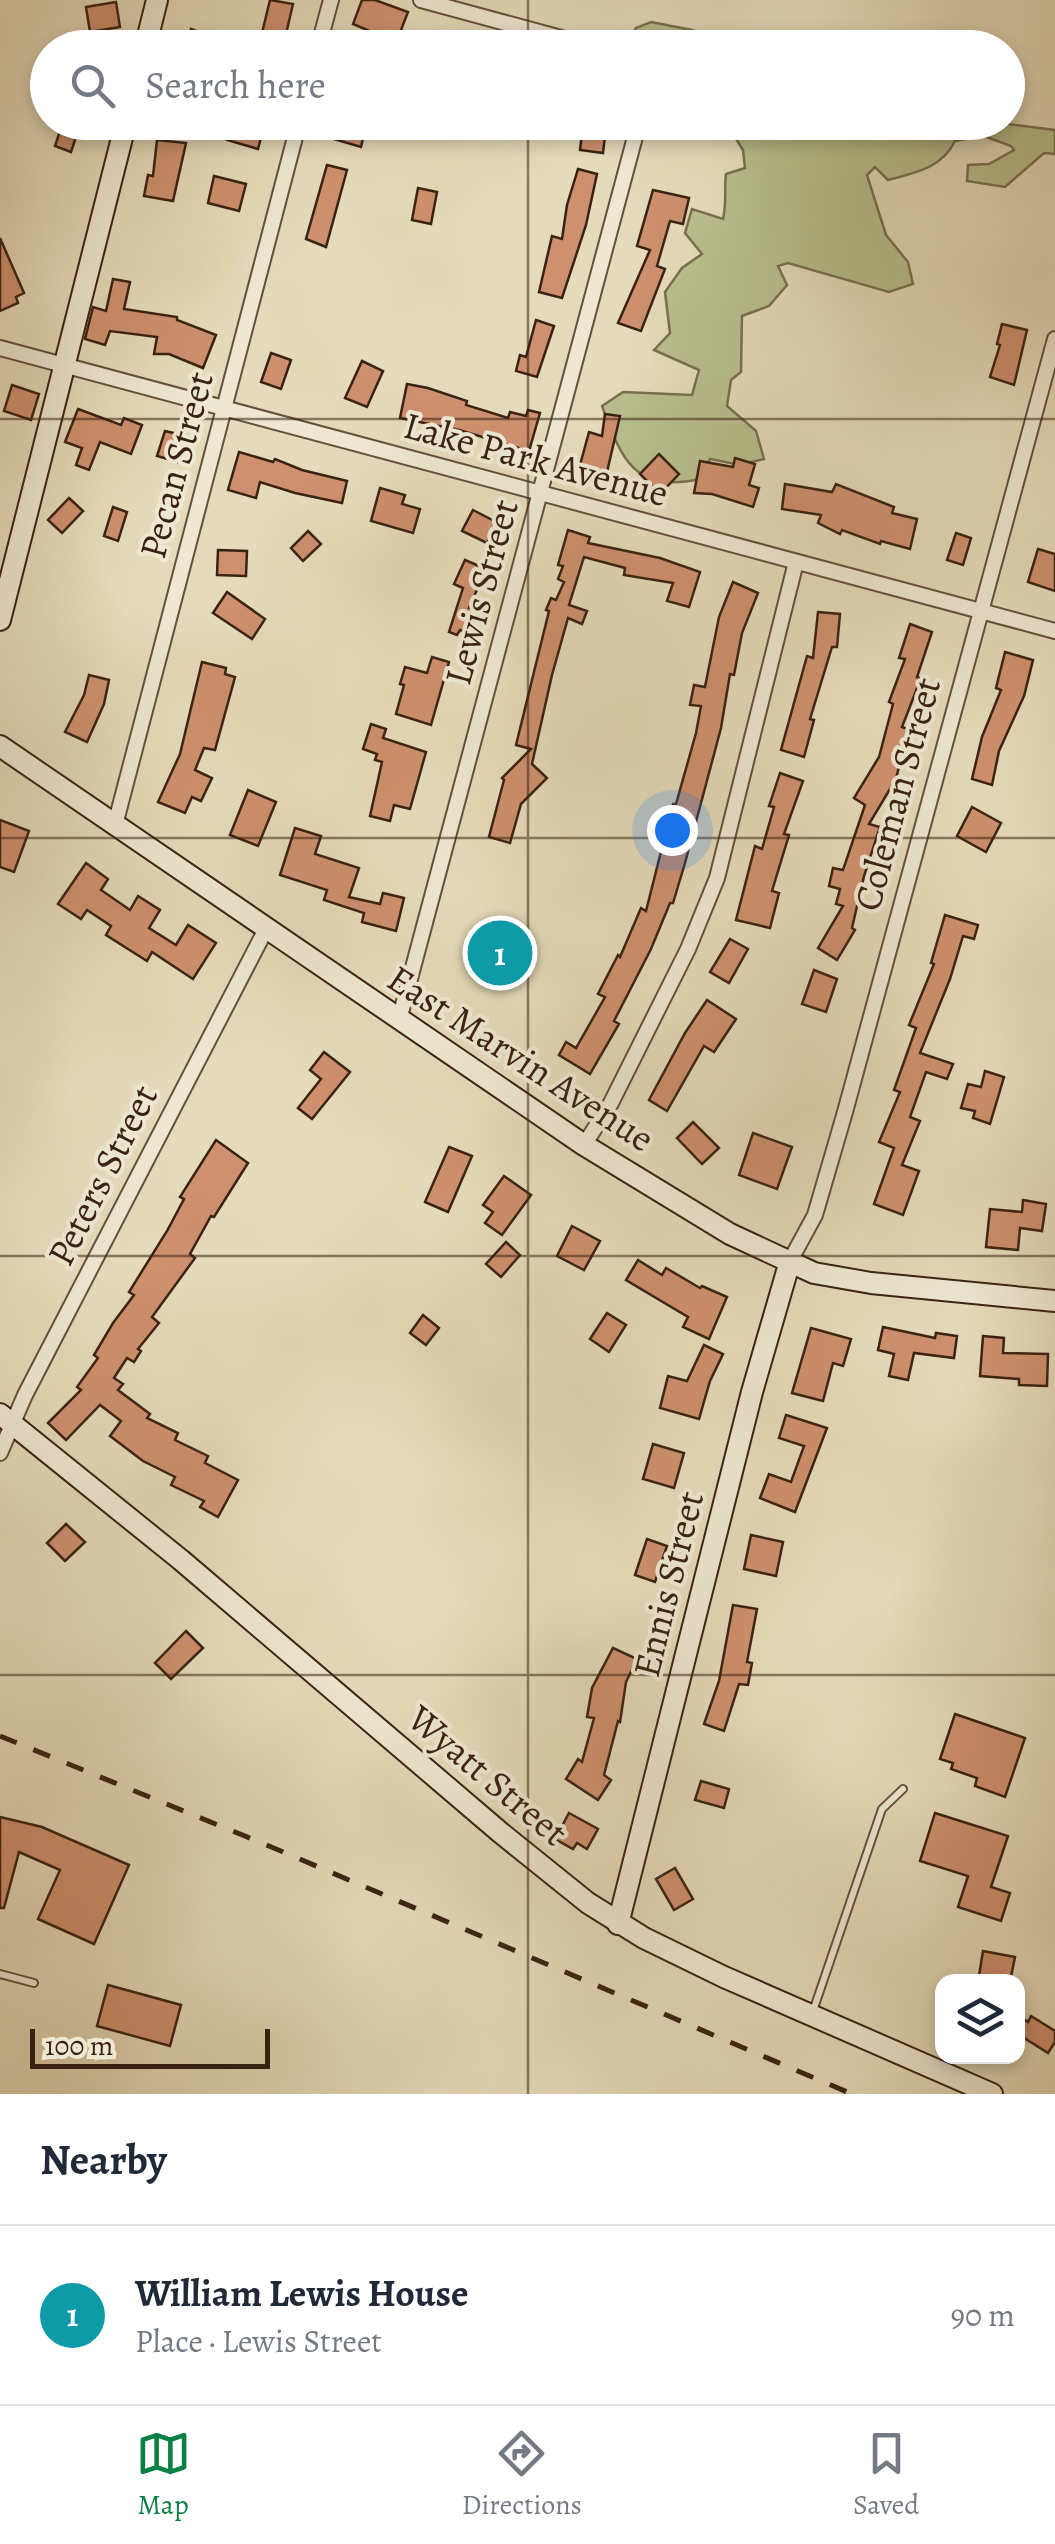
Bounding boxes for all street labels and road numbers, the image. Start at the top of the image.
street label: Pecan Street [126,366,226,564]
street label: Lake Park Avenue [398,399,674,519]
street label: Lewis Street [431,493,531,691]
street label: Coleman Street [841,672,953,916]
street label: East Marvin Avenue [377,952,665,1164]
street label: Peters Street [34,1076,170,1274]
street label: Ennis Street [620,1486,716,1682]
street label: Wyatt Street [396,1692,579,1857]

